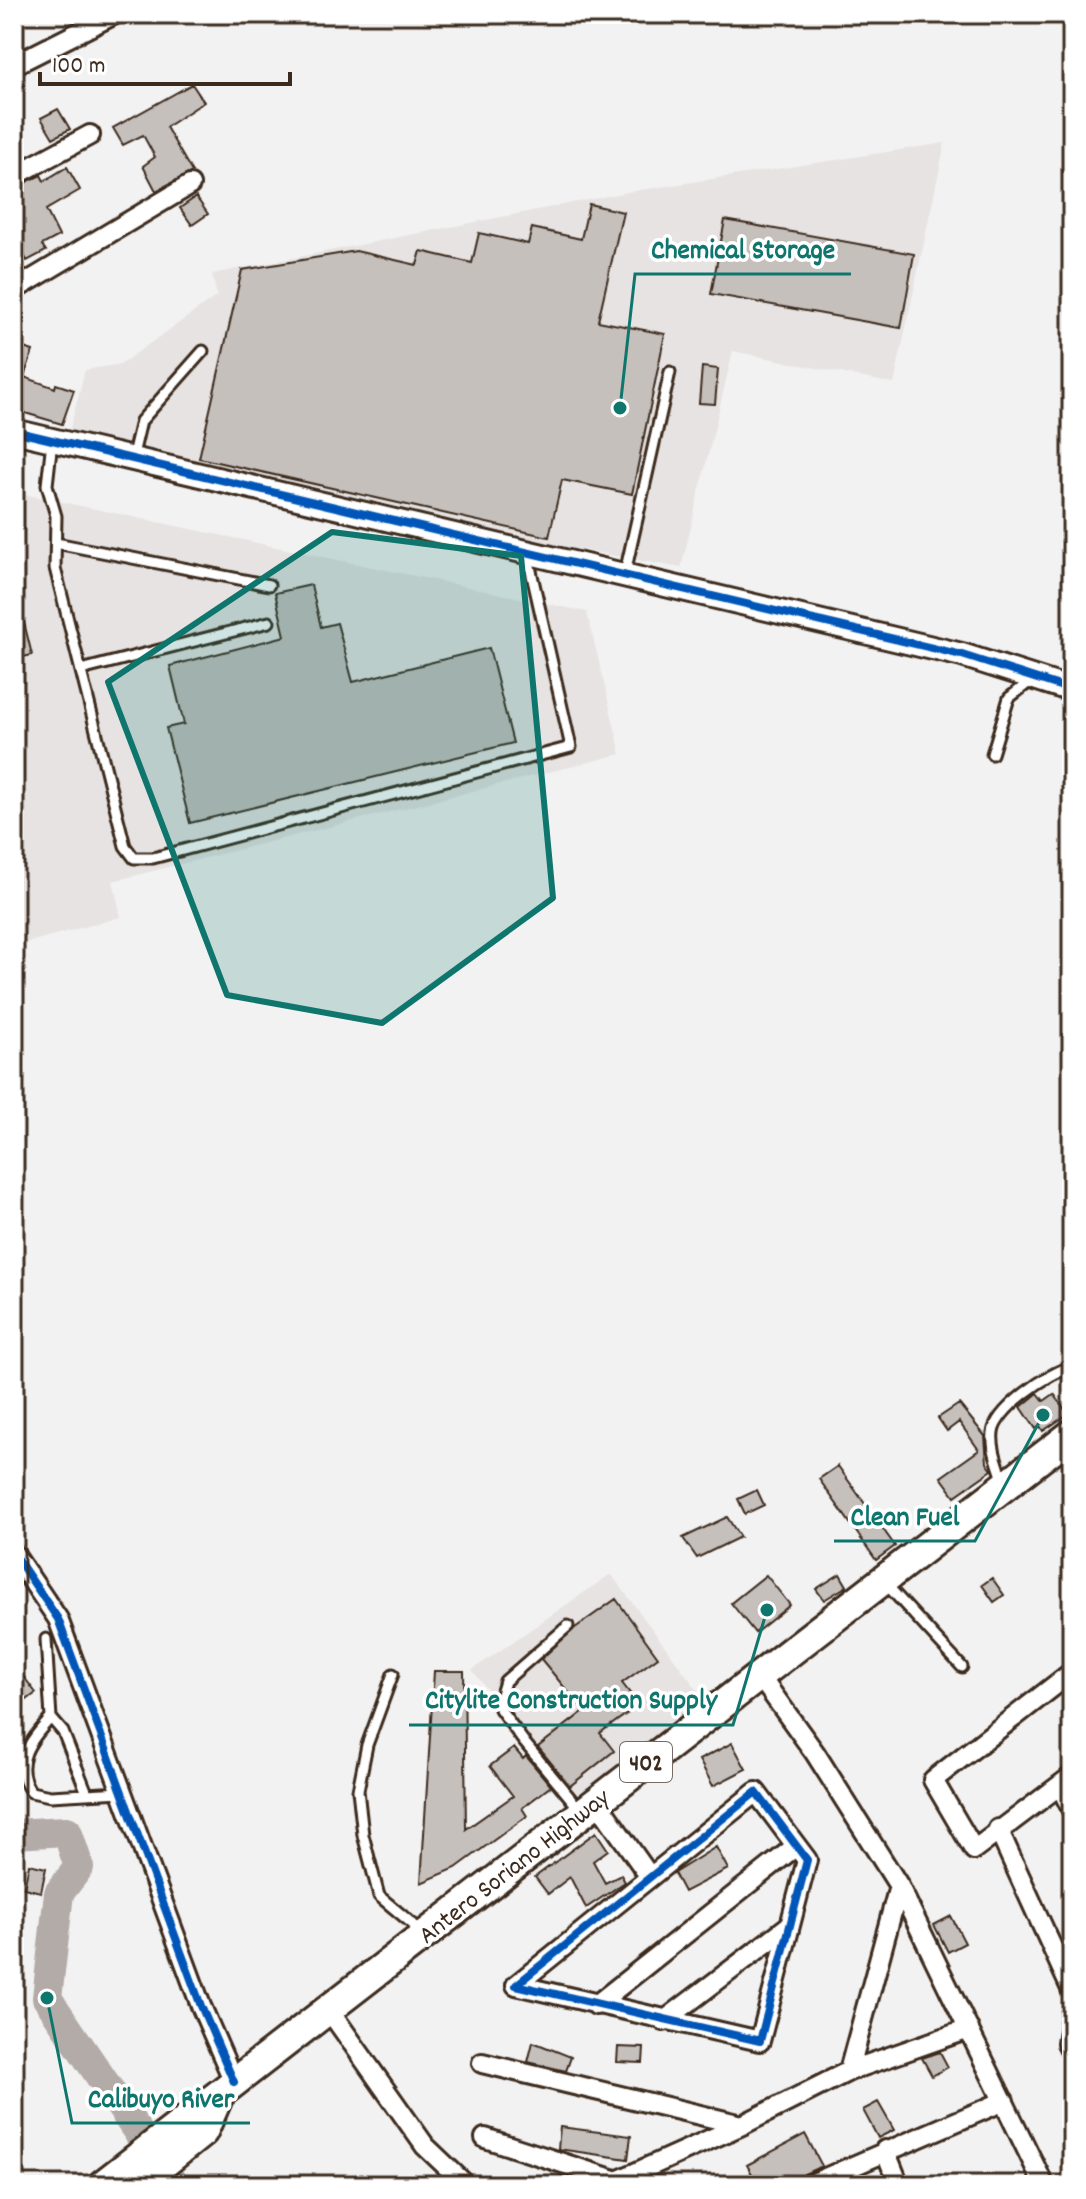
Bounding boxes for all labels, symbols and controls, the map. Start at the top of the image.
scale bar [40,36,290,86]
text: 100 m [52,50,105,84]
callout: Chemical Storage [635,222,851,274]
text: Chemical Storage [651,233,835,273]
callout: Clean Fuel [834,1489,975,1541]
text: Clean Fuel [851,1500,960,1540]
callout: Citylite Construction Supply [409,1673,733,1725]
text: Citylite Construction Supply [425,1683,719,1723]
road number: 402 [620,1742,672,1782]
street label: Antero Soriano Highway [411,1781,619,1954]
callout: Calibuyo River [72,2071,250,2123]
text: Calibuyo River [88,2082,235,2122]

